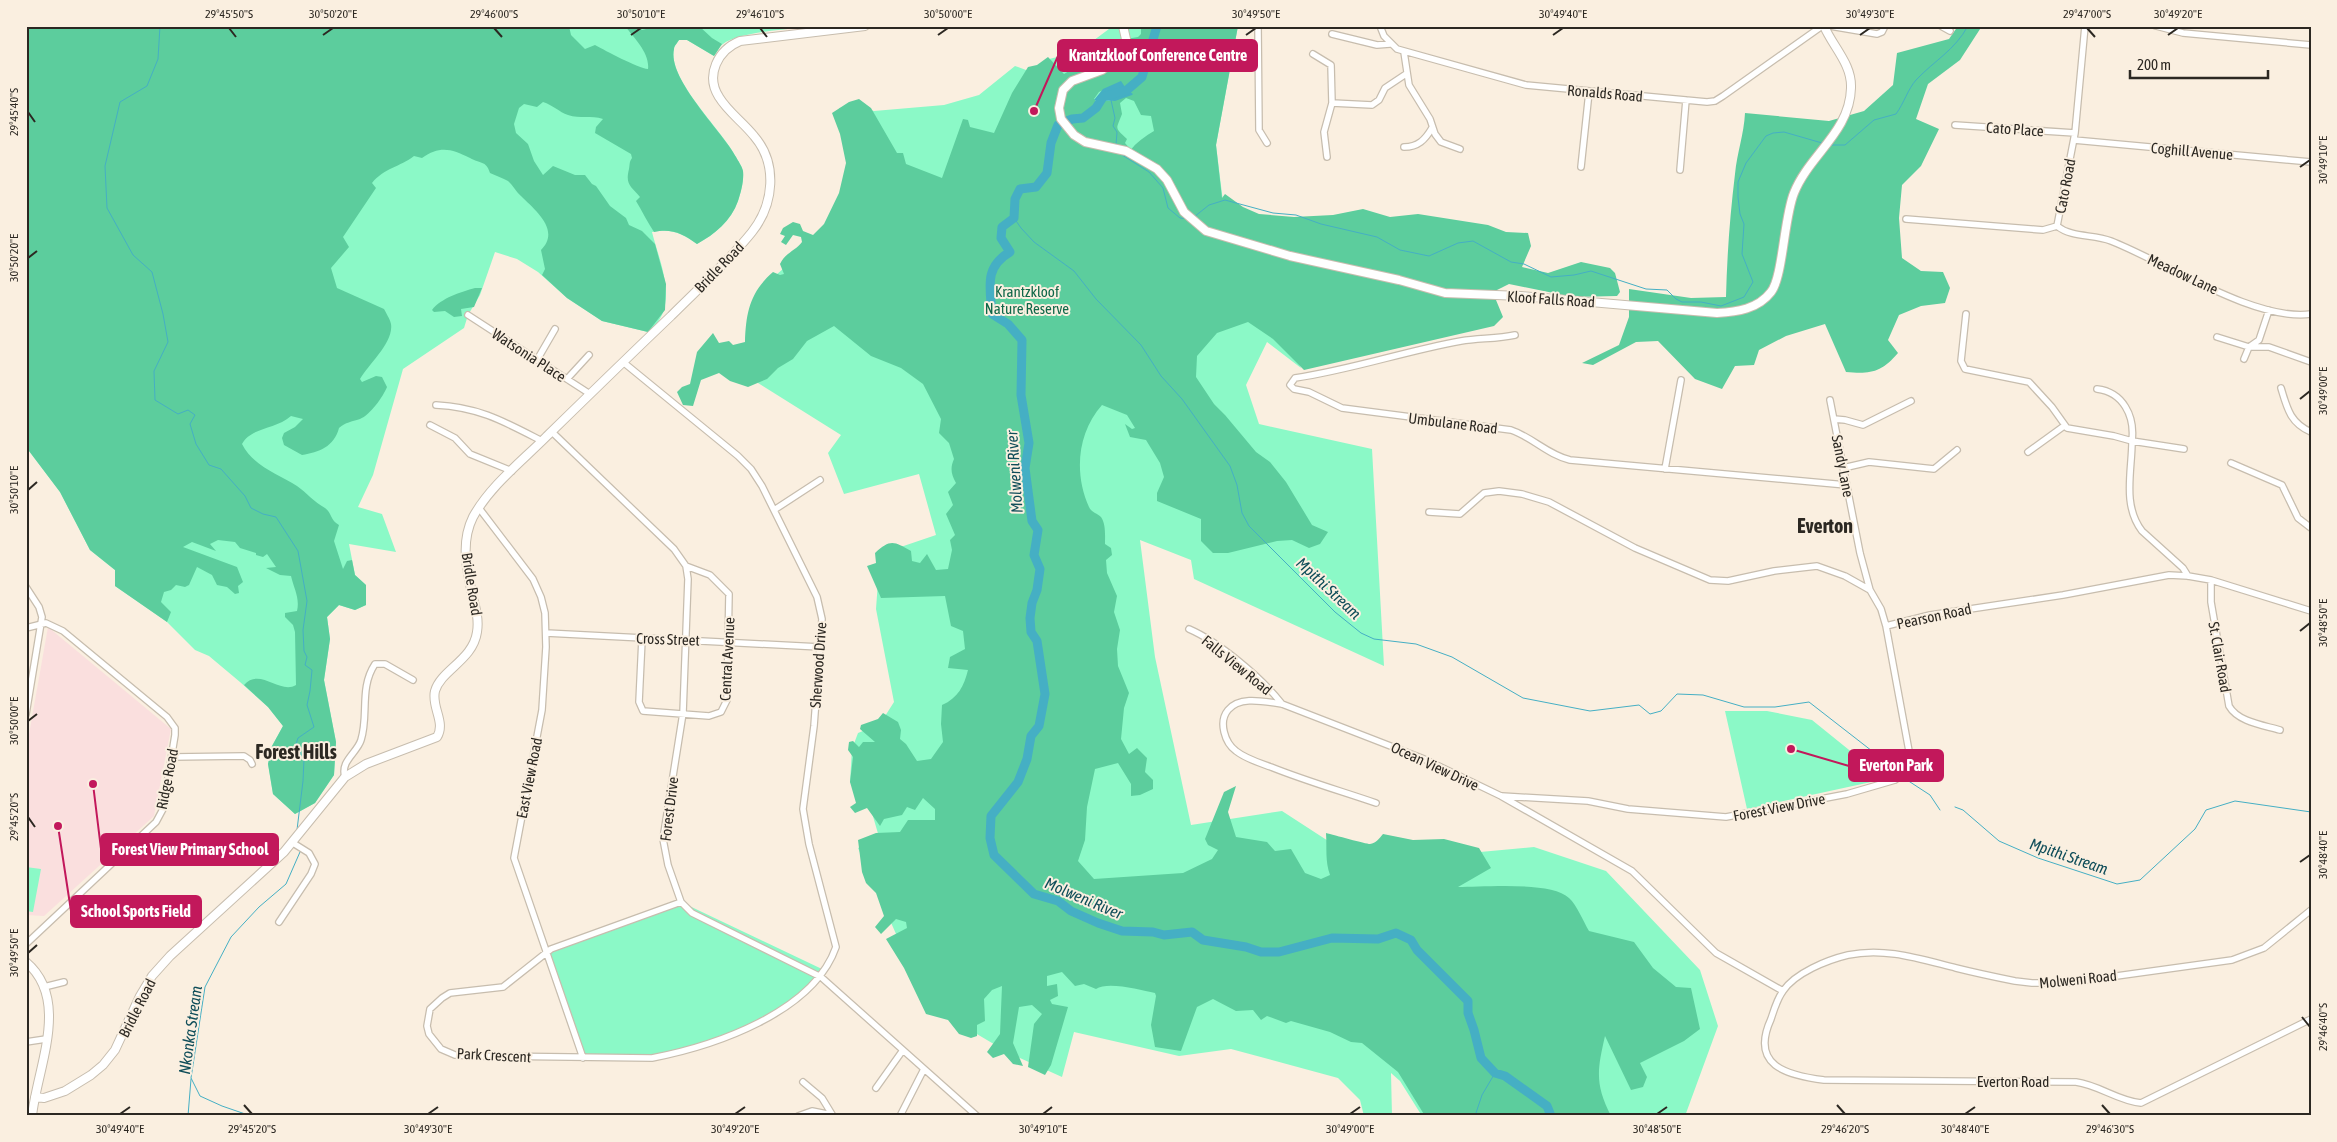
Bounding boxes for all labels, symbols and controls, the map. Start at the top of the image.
text: 29°45'50"S [205,7,253,21]
text: 30°50'20"E [309,7,357,21]
text: 29°46'00"S [470,7,518,21]
text: 30°50'10"E [617,7,665,21]
text: 29°46'10"S [736,7,784,21]
text: 30°50'00"E [924,7,972,21]
text: 30°49'50"E [1232,7,1280,21]
text: 30°49'40"E [1539,7,1587,21]
text: 30°49'30"E [1846,7,1894,21]
text: 29°47'00"S [2063,7,2111,21]
text: 30°49'20"E [2154,7,2202,21]
callout: Krantzkloof Conference Centre [1058,40,1257,71]
text: Krantzkloof Conference Centre [1069,46,1247,64]
scale bar [2130,48,2267,80]
text: 200 m [2137,56,2171,73]
street label: Ronalds Road [1567,81,1643,105]
text: 29°45'40"S [7,88,21,136]
street label: Cato Place [1986,119,2045,140]
text: 30°49'10"E [2316,136,2330,184]
street label: Coghill Avenue [2150,139,2234,163]
street label: Cato Road [2051,157,2079,215]
text: 30°50'20"E [7,234,21,282]
street label: Bridle Road [691,238,747,296]
street label: Meadow Lane [2145,250,2221,298]
park label: Krantzkloof Nature Reserve [985,283,1069,317]
street label: Kloof Falls Road [1506,287,1596,311]
street label: Watsonia Place [489,325,569,385]
text: 30°49'00"E [2316,367,2330,415]
street label: Umbulane Road [1407,409,1499,437]
water label: Molweni River [1002,429,1026,514]
street label: Sandy Lane [1829,434,1857,499]
text: 30°50'10"E [7,466,21,514]
district label: Everton [1797,514,1853,537]
street label: Bridle Road [459,551,485,617]
water label: Mpithi Stream [1292,554,1365,623]
text: 30°48'50"E [2316,599,2330,647]
street label: Pearson Road [1895,600,1973,632]
street label: Central Avenue [716,617,738,701]
street label: St. Clair Road [2205,620,2235,694]
street label: Sherwood Drive [807,621,829,708]
street label: Cross Street [636,629,700,649]
street label: Falls View Road [1199,632,1275,698]
text: 30°50'00"E [7,697,21,745]
street label: East View Road [513,736,545,820]
street label: Ocean View Drive [1388,738,1482,794]
district label: Forest Hills [255,740,337,763]
street label: Ridge Road [153,747,181,811]
callout: Everton Park [1849,750,1943,781]
text: Everton Park [1859,756,1934,774]
street label: Forest Drive [657,776,681,842]
street label: Forest View Drive [1732,790,1827,824]
text: 29°45'20"S [7,793,21,841]
text: 30°48'40"E [2316,831,2330,879]
callout: Forest View Primary School [101,834,278,865]
water label: Mpithi Stream [2027,834,2111,879]
text: Forest View Primary School [112,840,269,858]
water label: Molweni River [1042,874,1127,923]
callout: School Sports Field [71,896,201,927]
text: School Sports Field [81,902,191,920]
text: 30°49'50"E [7,929,21,977]
street label: Molweni Road [2038,966,2118,992]
street label: Bridle Road [115,976,159,1040]
water label: Nkonka Stream [175,984,205,1075]
text: 29°46'40"S [2316,1003,2330,1051]
street label: Park Crescent [456,1045,532,1065]
street label: Everton Road [1977,1073,2049,1090]
text: 30°49'40"E [96,1122,144,1136]
text: 29°45'20"S [228,1122,276,1136]
text: 30°49'30"E [404,1122,452,1136]
text: 30°49'20"E [711,1122,759,1136]
text: 30°49'10"E [1019,1122,1067,1136]
text: 30°49'00"E [1326,1122,1374,1136]
text: 30°48'50"E [1633,1122,1681,1136]
text: 29°46'20"S [1821,1122,1869,1136]
text: 30°48'40"E [1941,1122,1989,1136]
text: 29°46'30"S [2086,1122,2134,1136]

